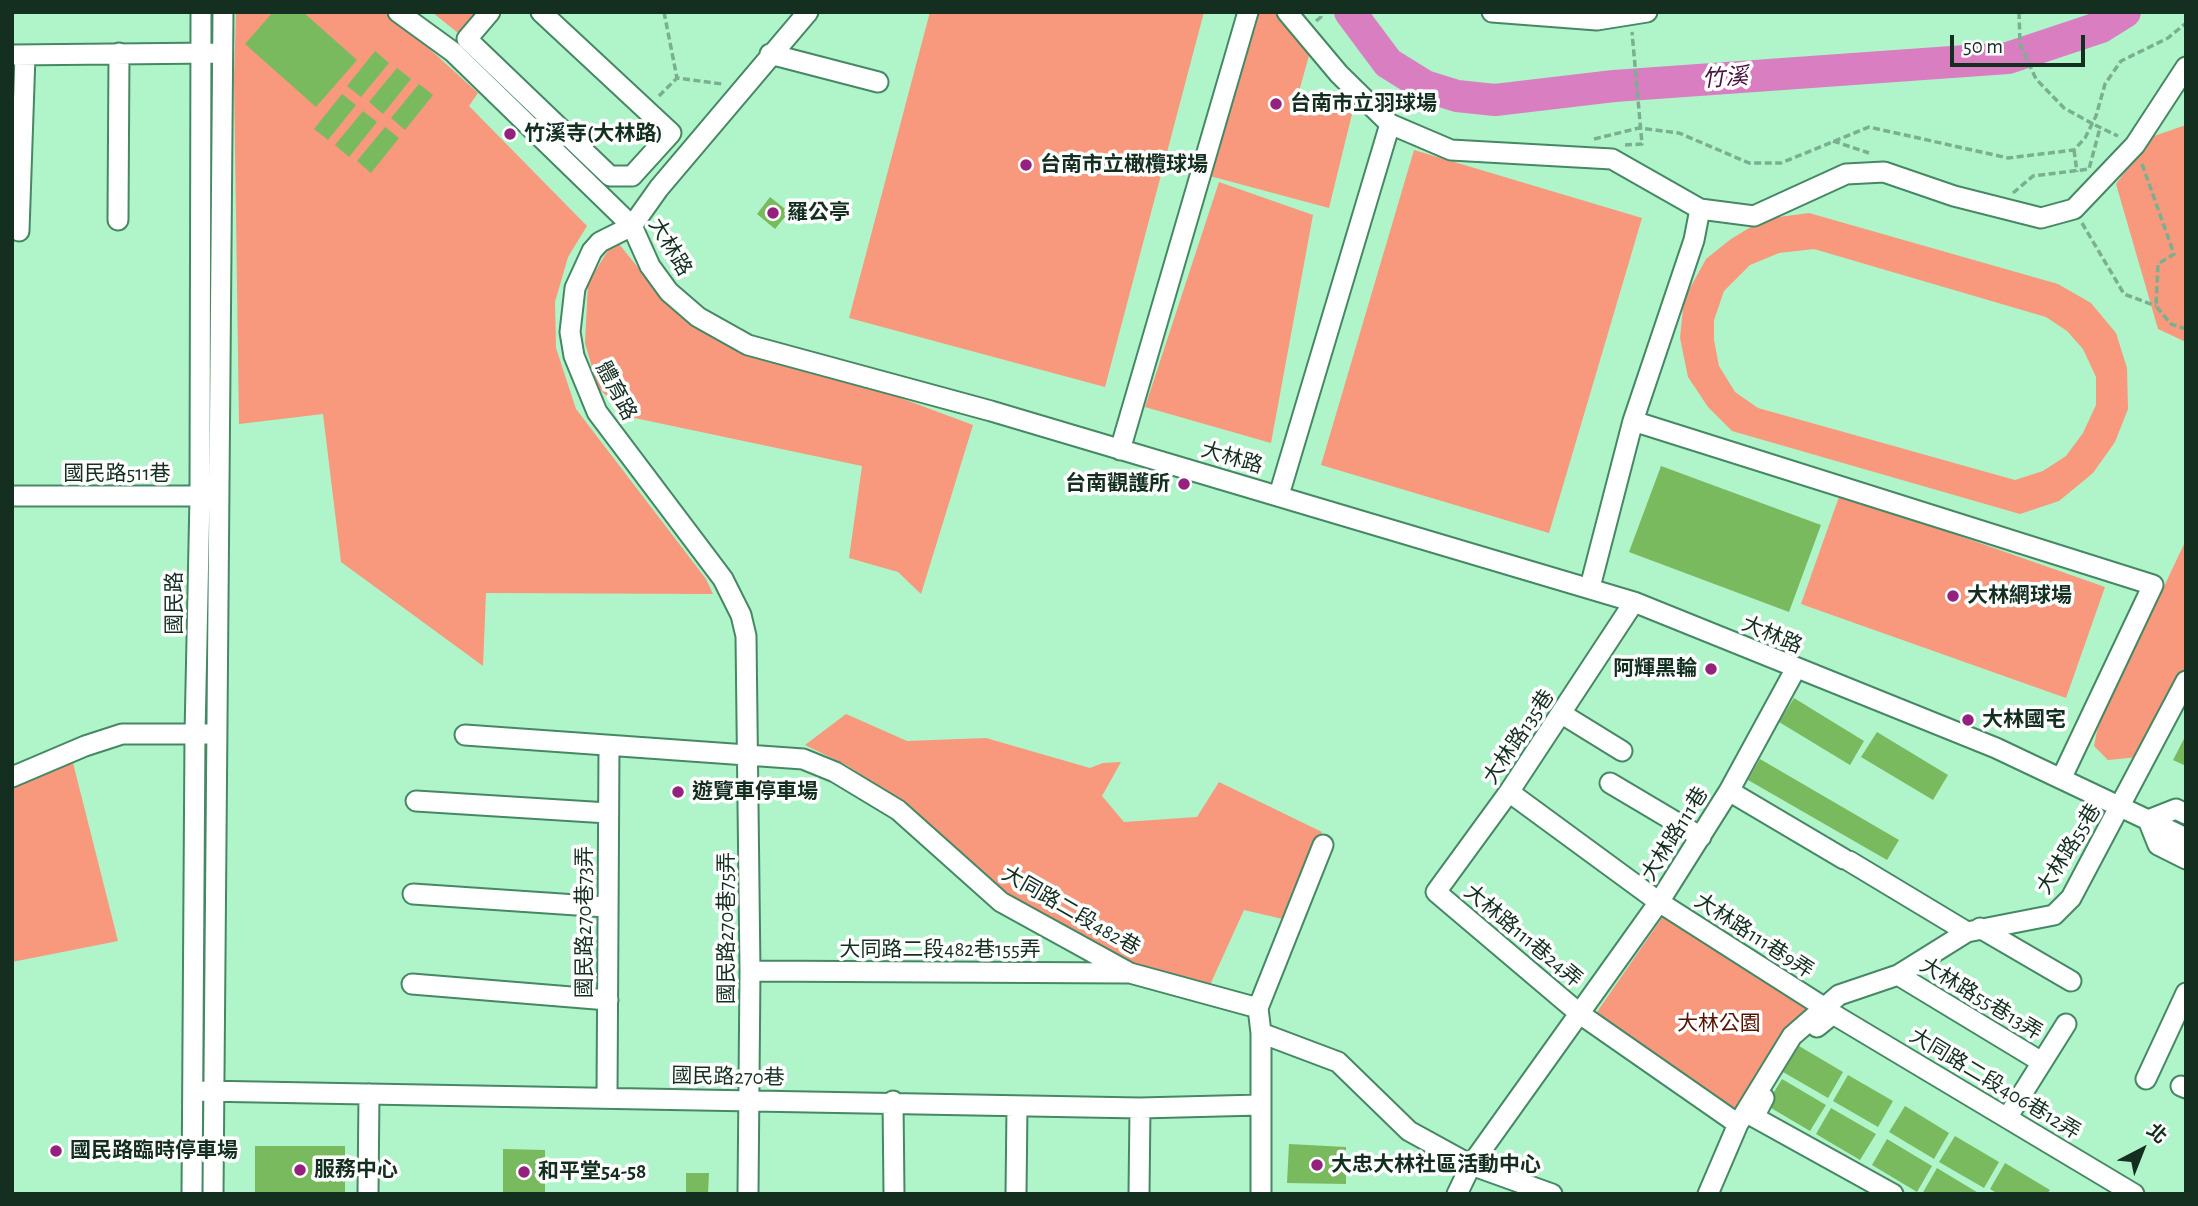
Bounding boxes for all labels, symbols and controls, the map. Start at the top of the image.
scale bar [1953,21,2088,65]
text: 50 m [1963,36,2003,57]
water label: 竹溪 [1701,63,1749,93]
place label: 台南市立羽球場 [1290,91,1437,117]
marker: 台南市立羽球場 [1268,96,1284,112]
place label: 竹溪寺(大林路) [524,121,662,147]
marker: 竹溪寺(大林路) [502,126,518,142]
place label: 台南市立橄欖球場 [1040,152,1208,178]
marker: 台南市立橄欖球場 [1018,157,1034,173]
place label: 羅公亭 [787,200,850,226]
marker: 羅公亭 [765,205,781,221]
street label: 大林路 [643,214,697,280]
street label: 體育路 [590,357,642,425]
street label: 大林路 [1198,437,1266,479]
street label: 國民路511巷 [63,461,171,487]
place label: 台南觀護所 [1065,471,1170,497]
marker: 台南觀護所 [1176,476,1192,492]
street label: 國民路 [162,572,188,634]
place label: 大林網球場 [1967,583,2072,609]
marker: 大林網球場 [1945,588,1961,604]
street label: 大林路 [1738,611,1806,659]
place label: 阿輝黑輪 [1613,656,1697,682]
marker: 阿輝黑輪 [1703,661,1719,677]
street label: 大林路135巷 [1478,685,1560,789]
place label: 大林國宅 [1982,707,2066,733]
marker: 大林國宅 [1960,712,1976,728]
place label: 遊覽車停車場 [692,779,818,805]
street label: 大林路111巷 [1636,783,1714,885]
marker: 遊覽車停車場 [670,784,686,800]
street label: 大林路55巷 [2031,799,2107,899]
street label: 國民路270巷73弄 [572,846,598,998]
street label: 國民路270巷75弄 [714,852,740,1004]
street label: 大同路二段482巷 [997,861,1145,961]
street label: 大林路111巷24弄 [1459,879,1587,993]
street label: 大林路111巷9弄 [1690,888,1818,984]
street label: 大同路二段482巷155弄 [839,937,1041,963]
street label: 大林路55巷13弄 [1915,953,2047,1045]
park label: 大林公園 [1677,1011,1761,1037]
street label: 大同路二段406巷12弄 [1905,1023,2085,1145]
street label: 國民路270巷 [671,1063,785,1091]
north arrow [2107,1115,2177,1185]
text: 北 [2143,1121,2170,1147]
place label: 國民路臨時停車場 [70,1138,238,1164]
marker: 國民路臨時停車場 [48,1143,64,1159]
place label: 大忠大林社區活動中心 [1331,1152,1541,1178]
place label: 服務中心 [314,1157,398,1183]
marker: 大忠大林社區活動中心 [1309,1157,1325,1173]
place label: 和平堂54-58 [538,1159,646,1185]
marker: 服務中心 [292,1162,308,1178]
marker: 和平堂54-58 [516,1164,532,1180]

